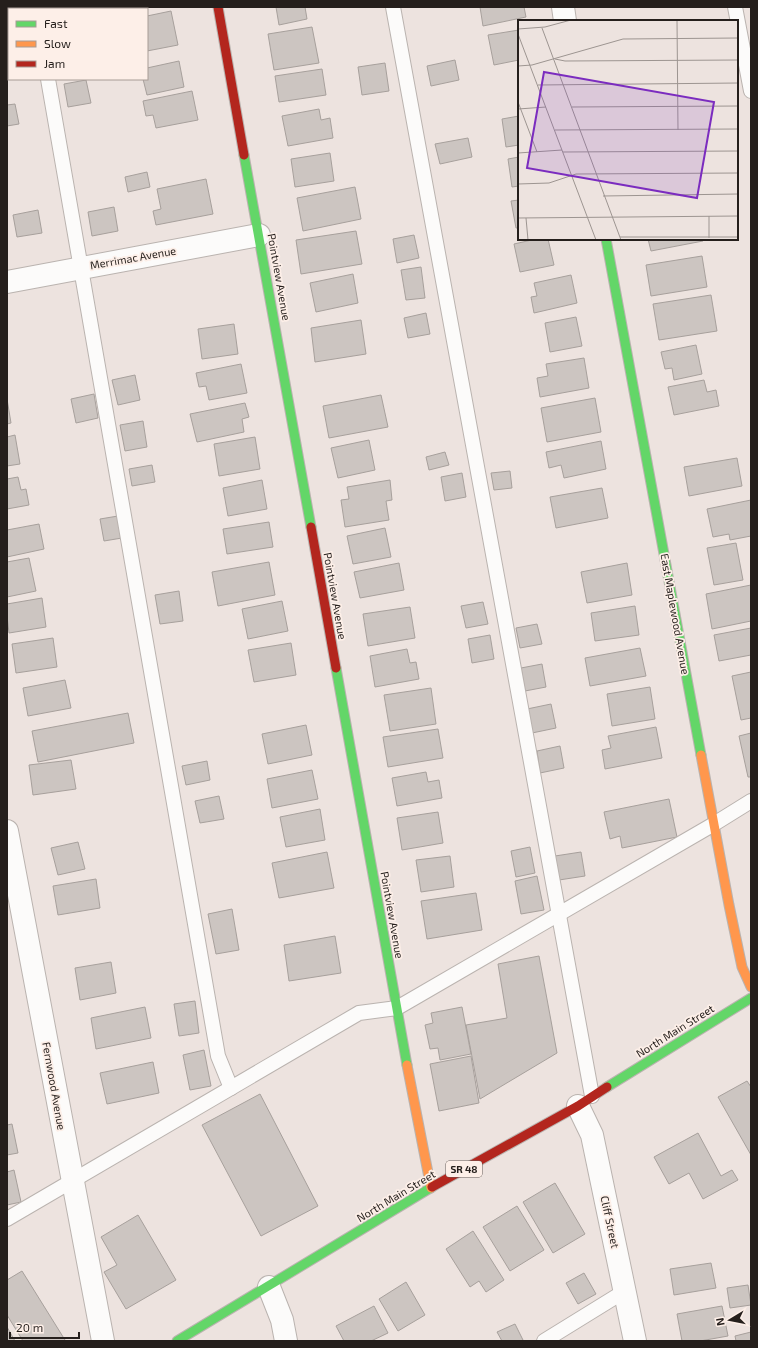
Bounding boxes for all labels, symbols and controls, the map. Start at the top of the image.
legend [8,8,148,80]
text: Fast [44,16,68,30]
inset map [518,20,738,240]
text: Slow [44,36,71,50]
text: Jam [44,56,65,70]
street label: Pointview Avenue [265,232,294,322]
street label: Merrimac Avenue [89,244,177,271]
street label: Pointview Avenue [321,551,350,641]
street label: East Maplewood Avenue [658,552,693,675]
street label: Pointview Avenue [378,870,407,960]
street label: North Main Street [633,1001,716,1060]
street label: Fernwood Avenue [40,1041,69,1131]
road number: SR 48 [446,1161,482,1177]
street label: North Main Street [354,1167,437,1224]
street label: Cliff Street [599,1195,622,1249]
north arrow [710,1300,750,1340]
scale bar [10,1314,79,1340]
text: N [713,1317,727,1327]
text: 20 m [16,1320,43,1334]

